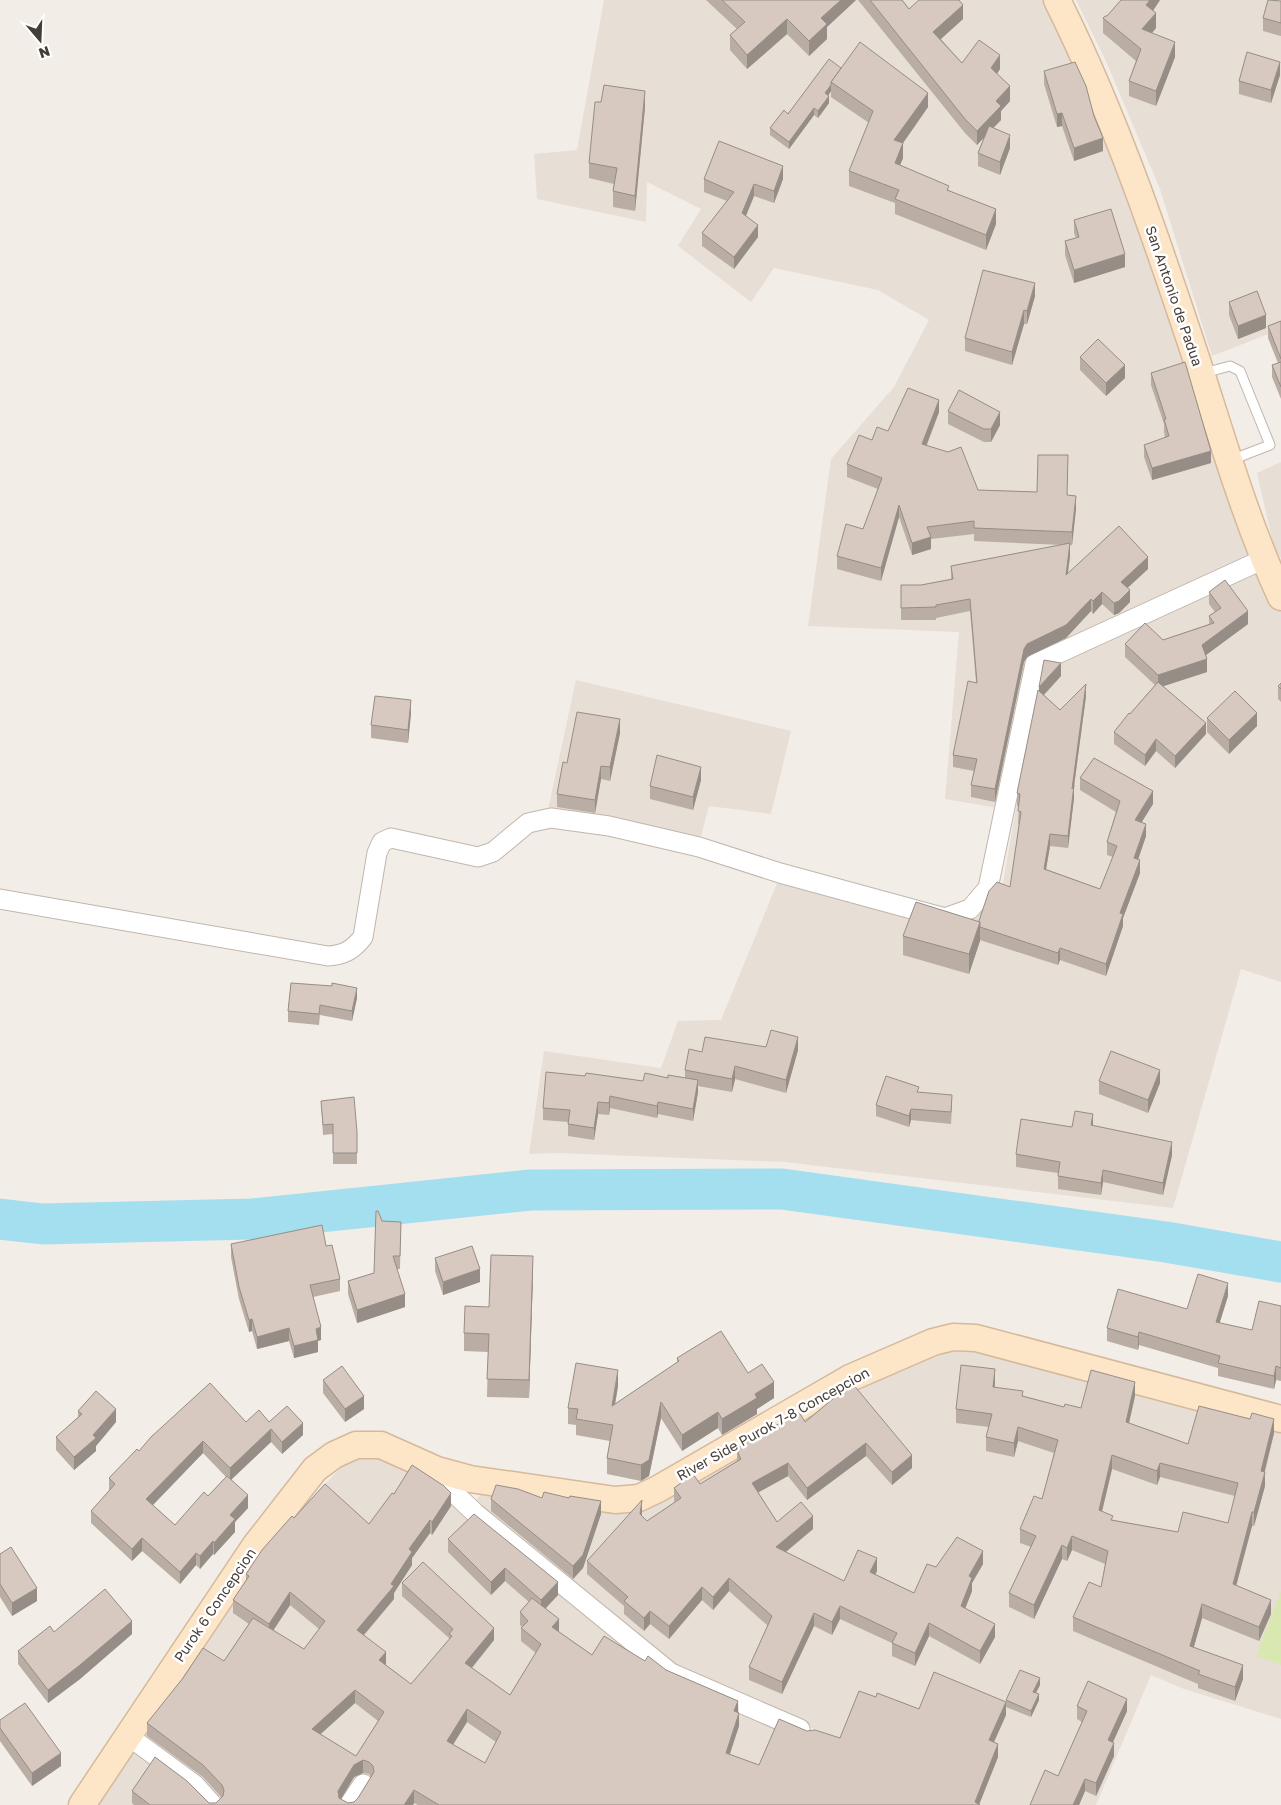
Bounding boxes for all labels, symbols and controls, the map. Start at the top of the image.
north arrow [15,15,65,65]
text: N [37,43,52,63]
street label: San Antonio de Padua [1142,223,1206,368]
street label: River Side Purok 7-8 Concepcion [673,1363,872,1484]
street label: Purok 6 Concepcion [170,1544,259,1665]

